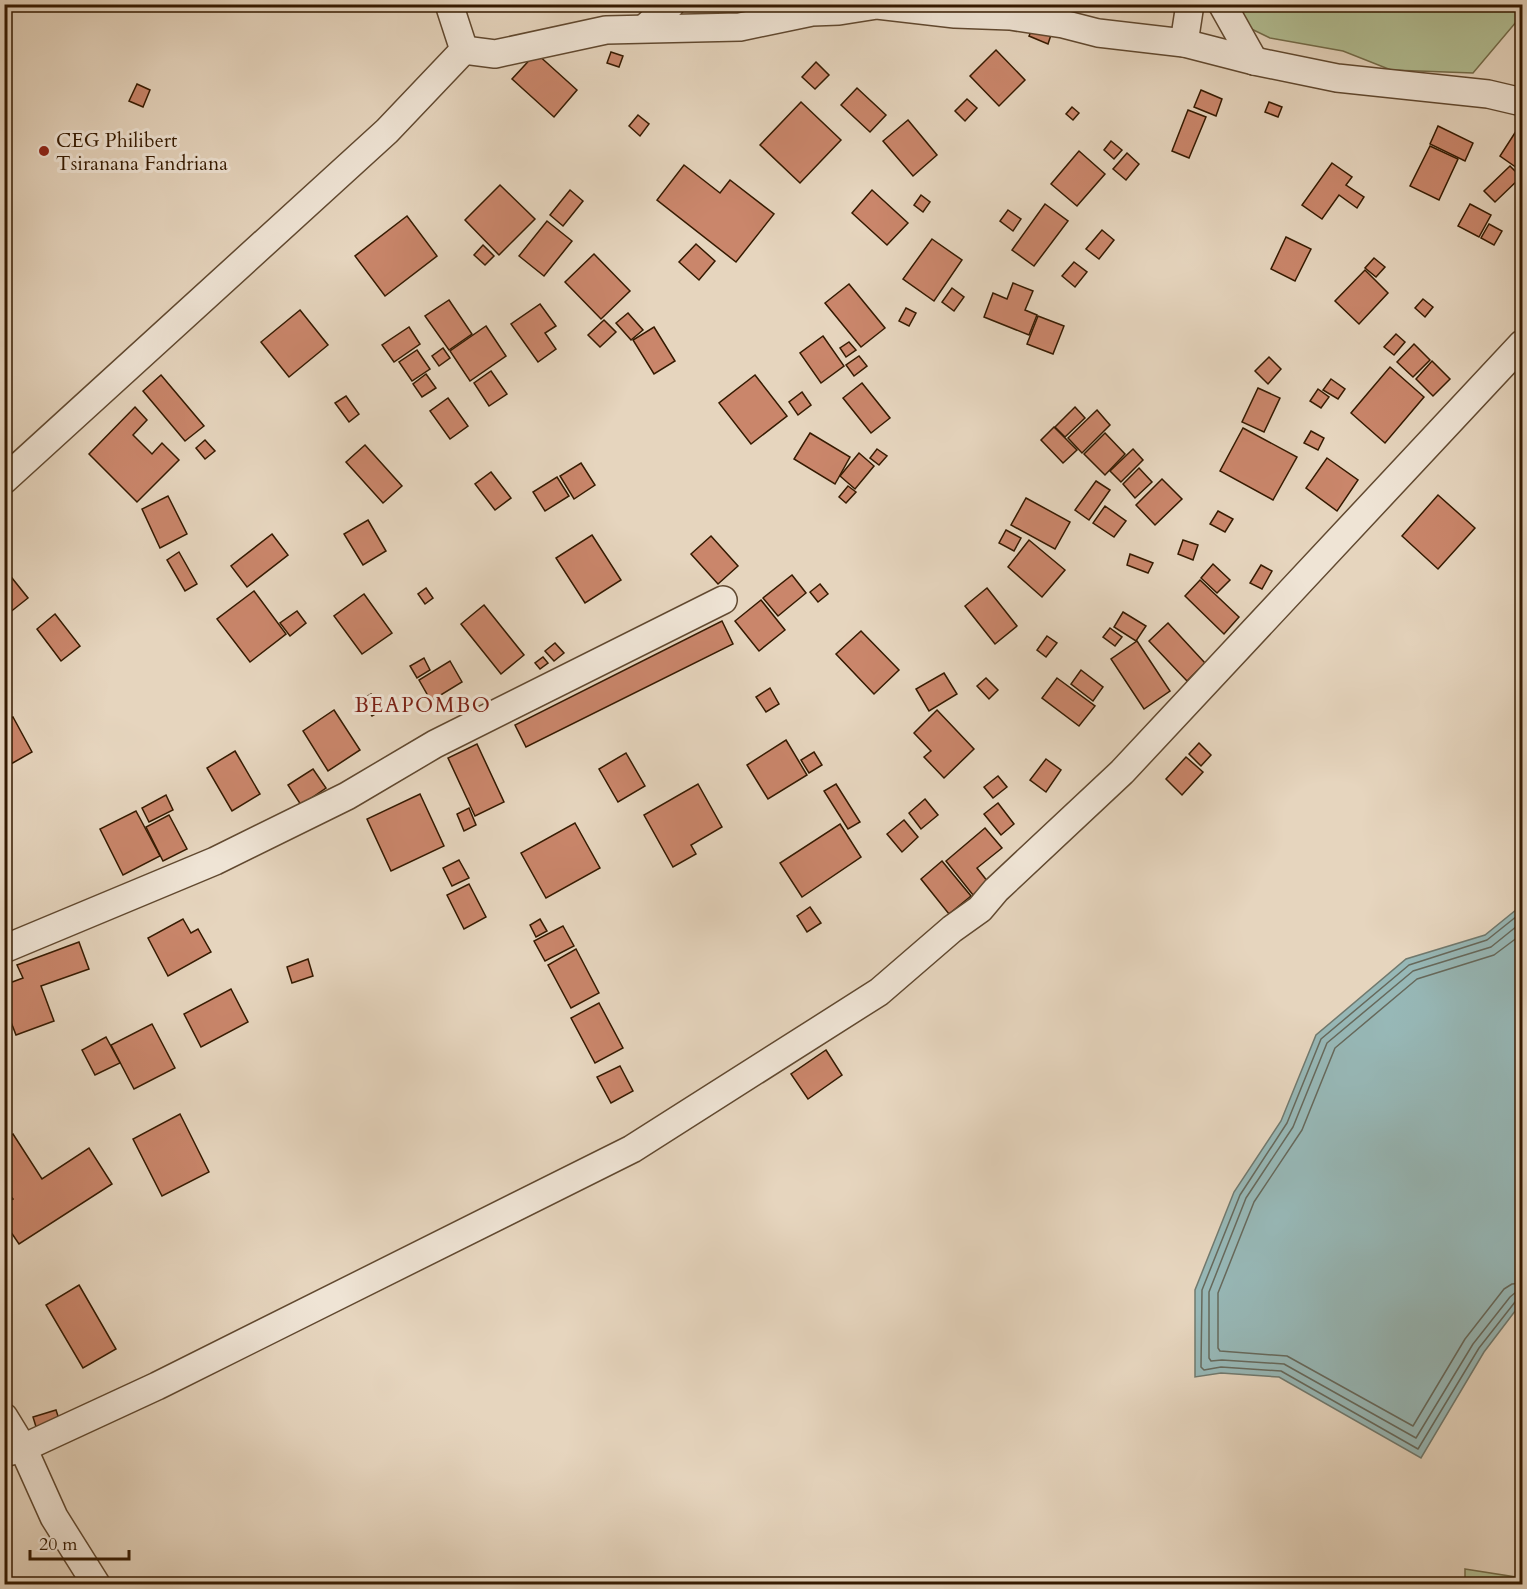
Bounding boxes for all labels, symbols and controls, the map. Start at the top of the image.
place label: CEG Philibert Tsiranana Fandriana [56,127,228,177]
marker: CEG Philibert Tsiranana Fandriana [37,144,51,158]
district label: BEAPOMBO [355,691,491,720]
scale bar [30,1523,129,1561]
text: 20 m [39,1532,78,1557]

